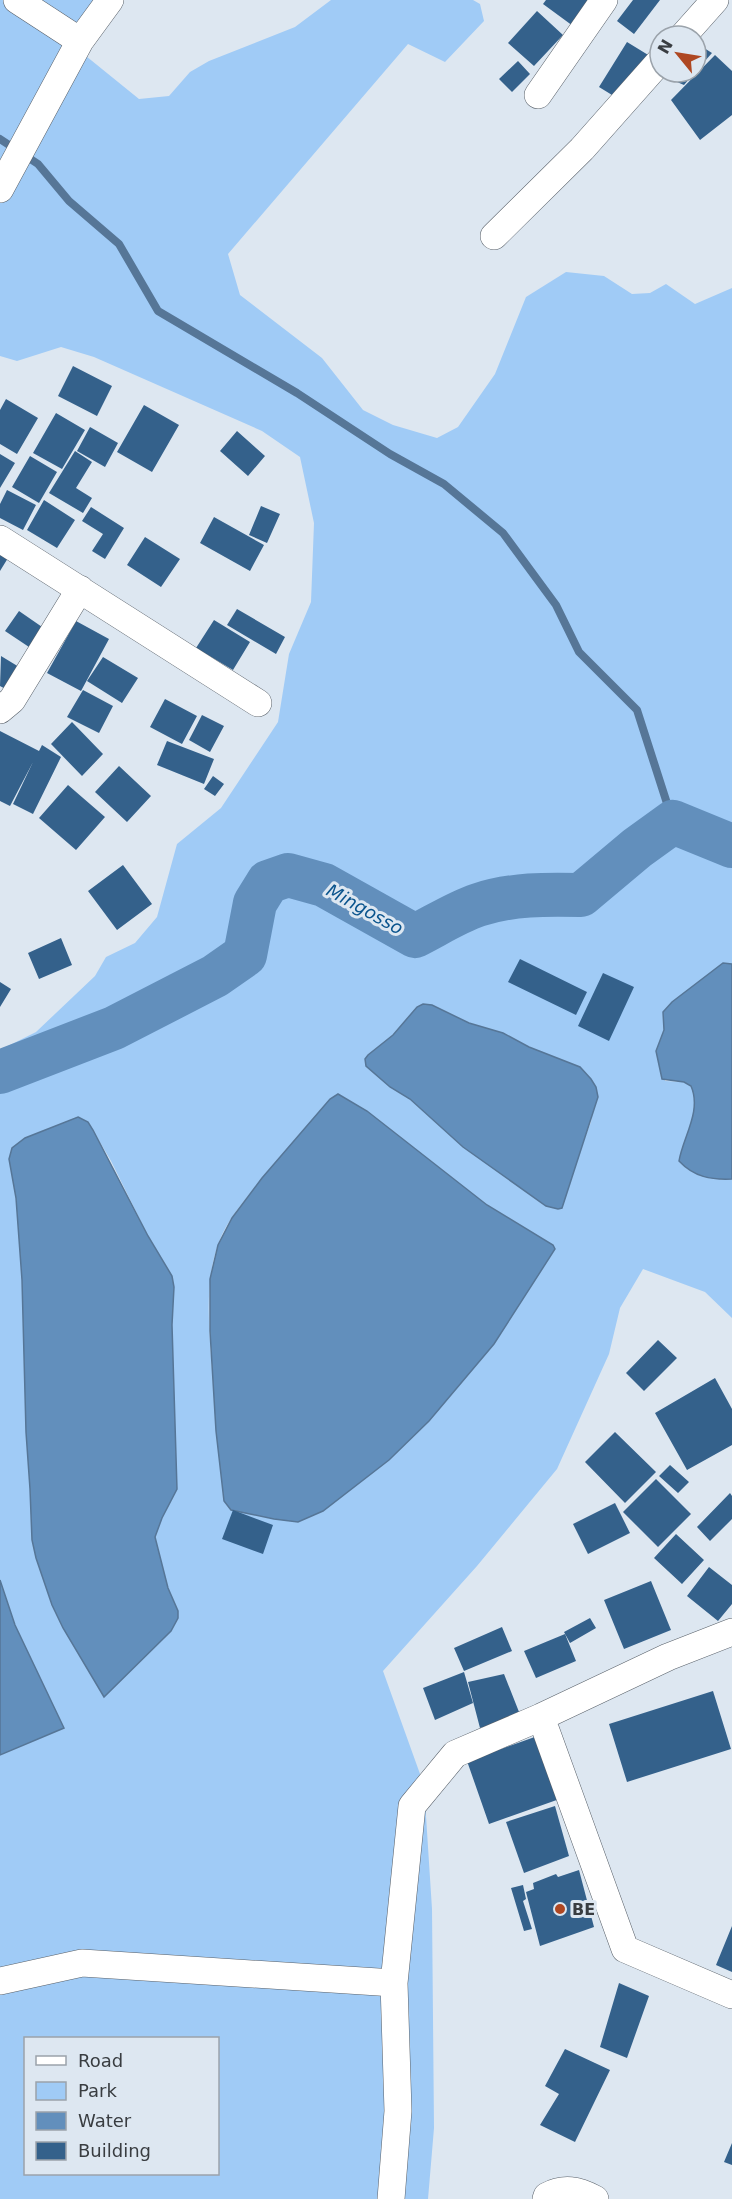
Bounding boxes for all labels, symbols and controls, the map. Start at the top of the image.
north arrow [648,24,708,84]
text: N [654,36,677,57]
water label: Mingosso [323,879,407,939]
place label: BE [572,1900,595,1919]
marker: BE [553,1902,567,1916]
legend [24,2037,219,2175]
text: Road [78,2050,123,2071]
text: Park [78,2080,117,2101]
text: Water [78,2110,132,2131]
text: Building [78,2140,151,2161]

